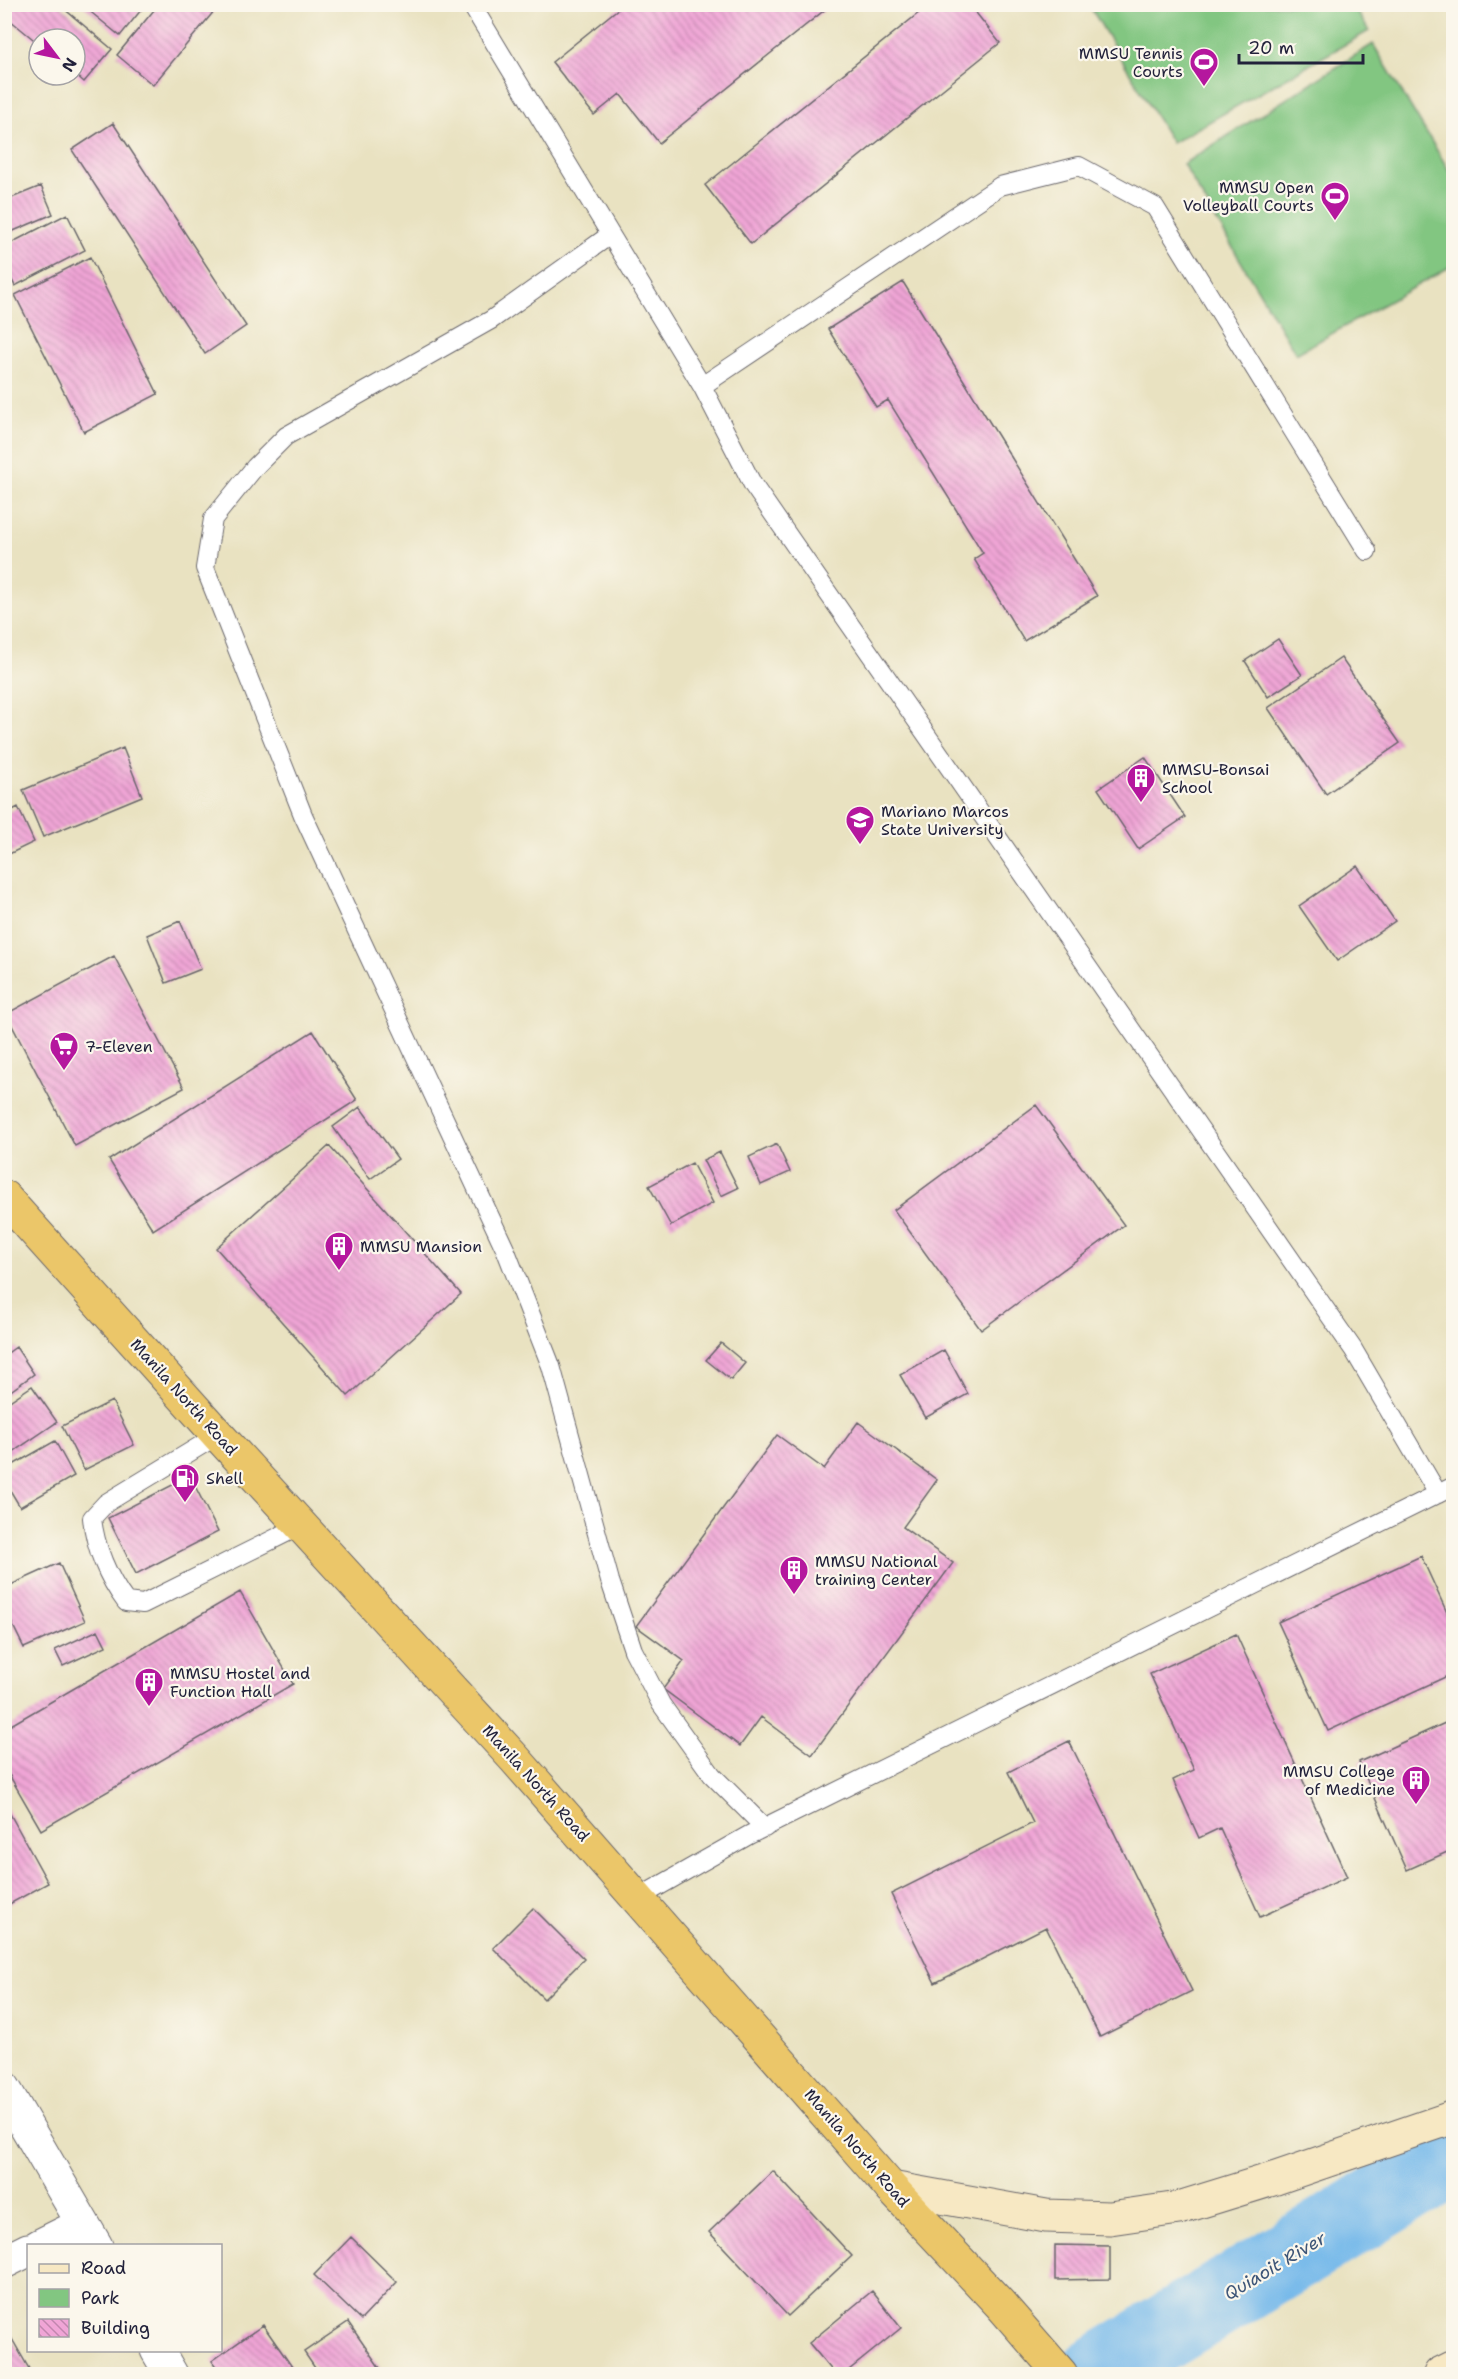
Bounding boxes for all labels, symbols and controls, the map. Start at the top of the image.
north arrow [27,27,87,87]
scale bar [1239,27,1364,65]
text: 20 m [1248,36,1294,60]
place label: MMSU Tennis Courts [1079,43,1183,82]
sports icon: MMSU Tennis Courts [1188,46,1220,88]
text: N [57,54,82,76]
place label: MMSU Open Volleyball Courts [1183,177,1314,216]
sports icon: MMSU Open Volleyball Courts [1319,180,1351,222]
place label: MMSU-Bonsai School [1162,759,1270,798]
building icon: MMSU-Bonsai School [1125,762,1157,804]
place label: Mariano Marcos State University [881,801,1009,840]
school or university icon: Mariano Marcos State University [844,804,876,846]
supermarket icon: 7-Eleven [48,1030,80,1072]
place label: 7-Eleven [85,1036,153,1057]
building icon: MMSU Mansion [323,1230,355,1272]
place label: MMSU Mansion [360,1236,482,1257]
street label: Manila North Road [126,1334,242,1460]
fuel station icon: Shell [169,1462,201,1504]
place label: Shell [206,1468,243,1489]
place label: MMSU National training Center [815,1551,938,1590]
building icon: MMSU National training Center [778,1554,810,1596]
place label: MMSU Hostel and Function Hall [170,1663,310,1702]
building icon: MMSU Hostel and Function Hall [133,1666,165,1708]
street label: Manila North Road [478,1720,594,1846]
place label: MMSU College of Medicine [1283,1761,1395,1800]
building icon: MMSU College of Medicine [1400,1764,1432,1806]
street label: Manila North Road [800,2084,914,2212]
water label: Quiaoit River [1220,2226,1331,2306]
legend [27,2244,222,2352]
text: Road [81,2256,126,2280]
text: Park [81,2286,120,2310]
text: Building [81,2316,150,2340]

